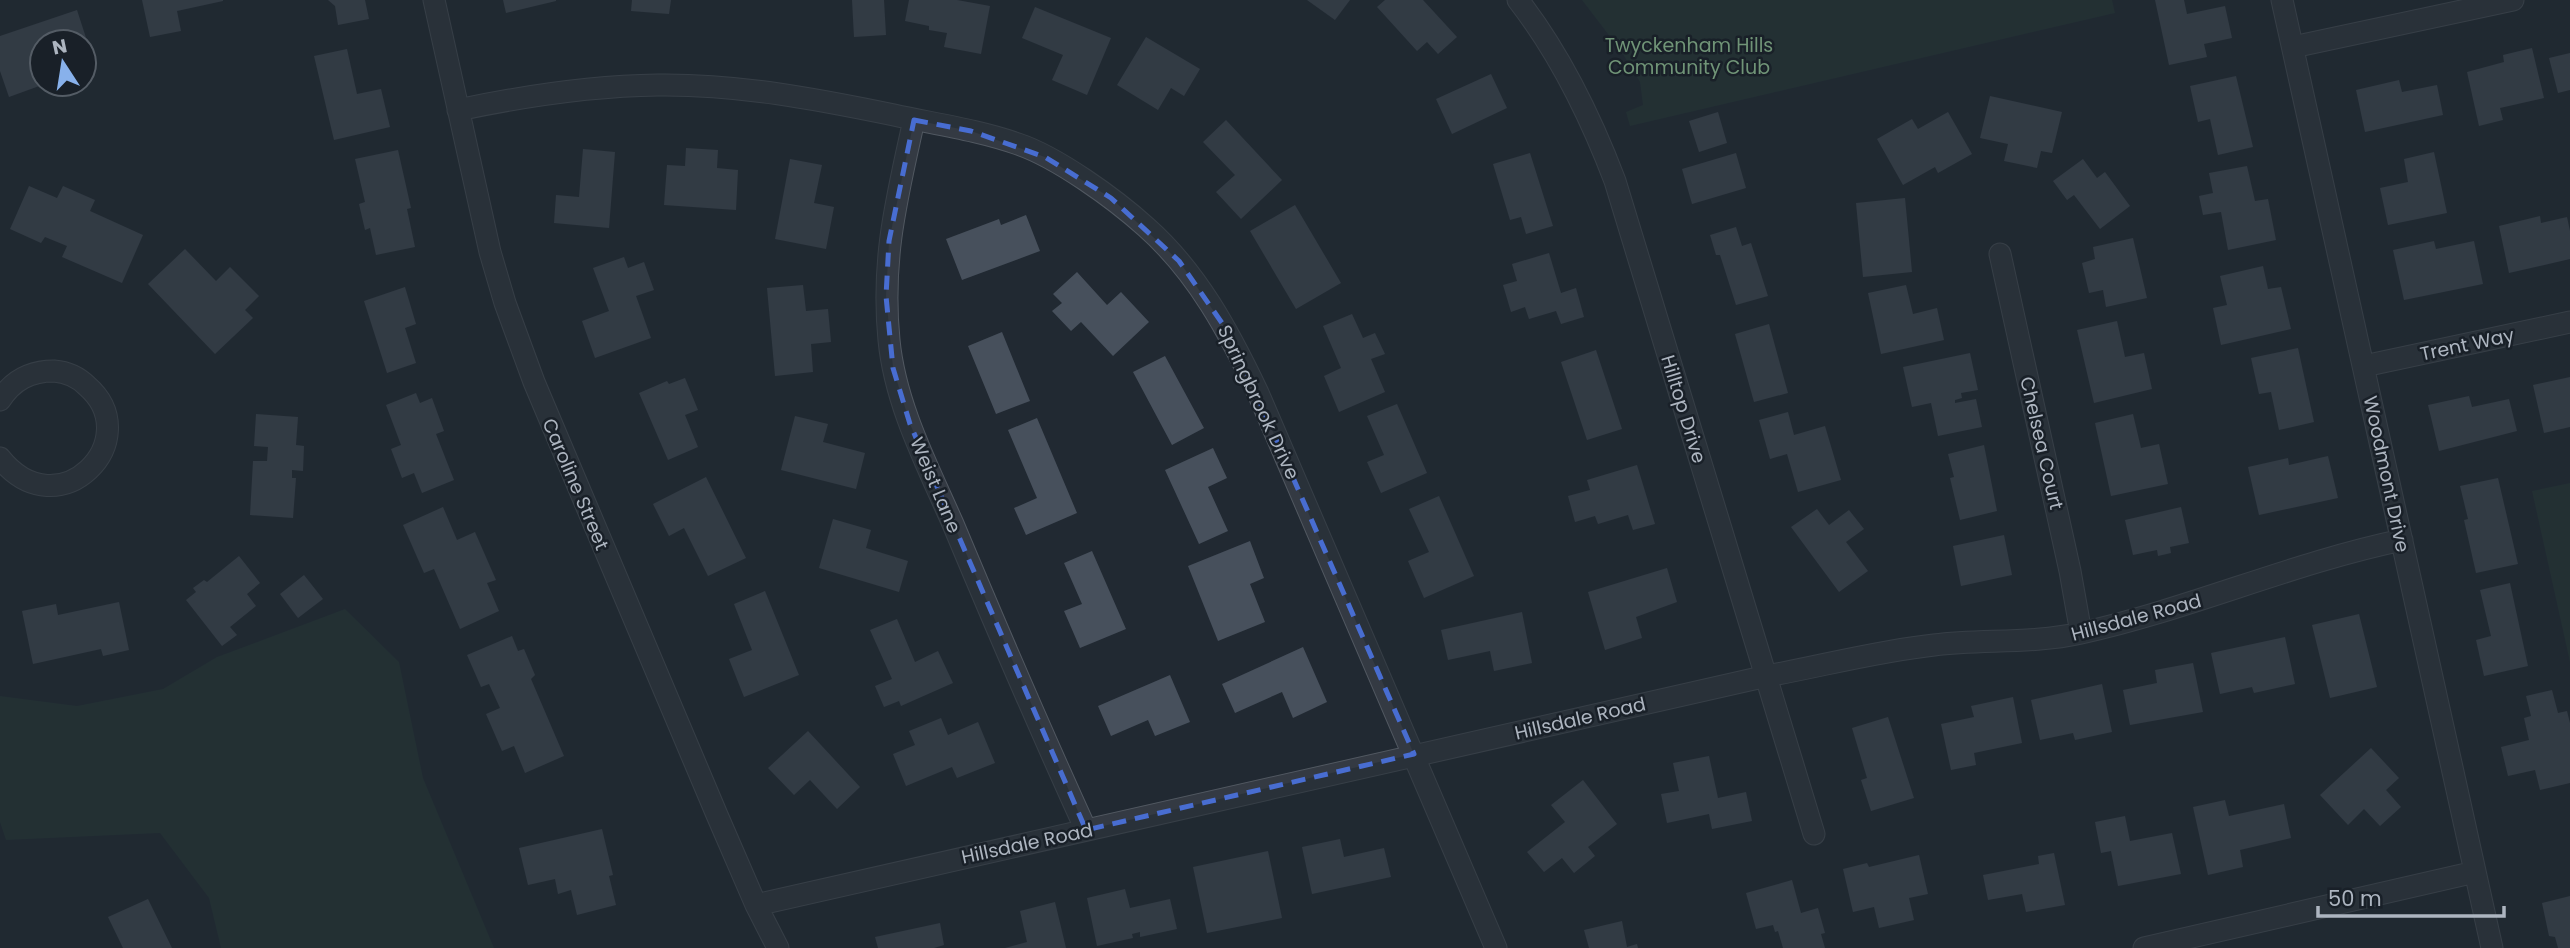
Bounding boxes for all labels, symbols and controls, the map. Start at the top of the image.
north arrow [28,28,98,98]
text: N [50,32,69,62]
park label: Twyckenham Hills Community Club [1605,32,1773,81]
street label: Springbrook Drive [1211,321,1306,484]
street label: Trent Way [2418,321,2517,368]
street label: Hilltop Drive [1654,352,1713,467]
street label: Chelsea Court [2013,374,2070,512]
street label: Woodmont Drive [2357,393,2416,555]
street label: Caroline Street [536,414,615,554]
street label: Weist Lane [903,433,968,537]
street label: Hillsdale Road [2068,587,2204,648]
street label: Hillsdale Road [1512,690,1648,747]
street label: Hillsdale Road [959,816,1095,871]
scale bar [2318,874,2504,918]
text: 50 m [2328,884,2382,913]

